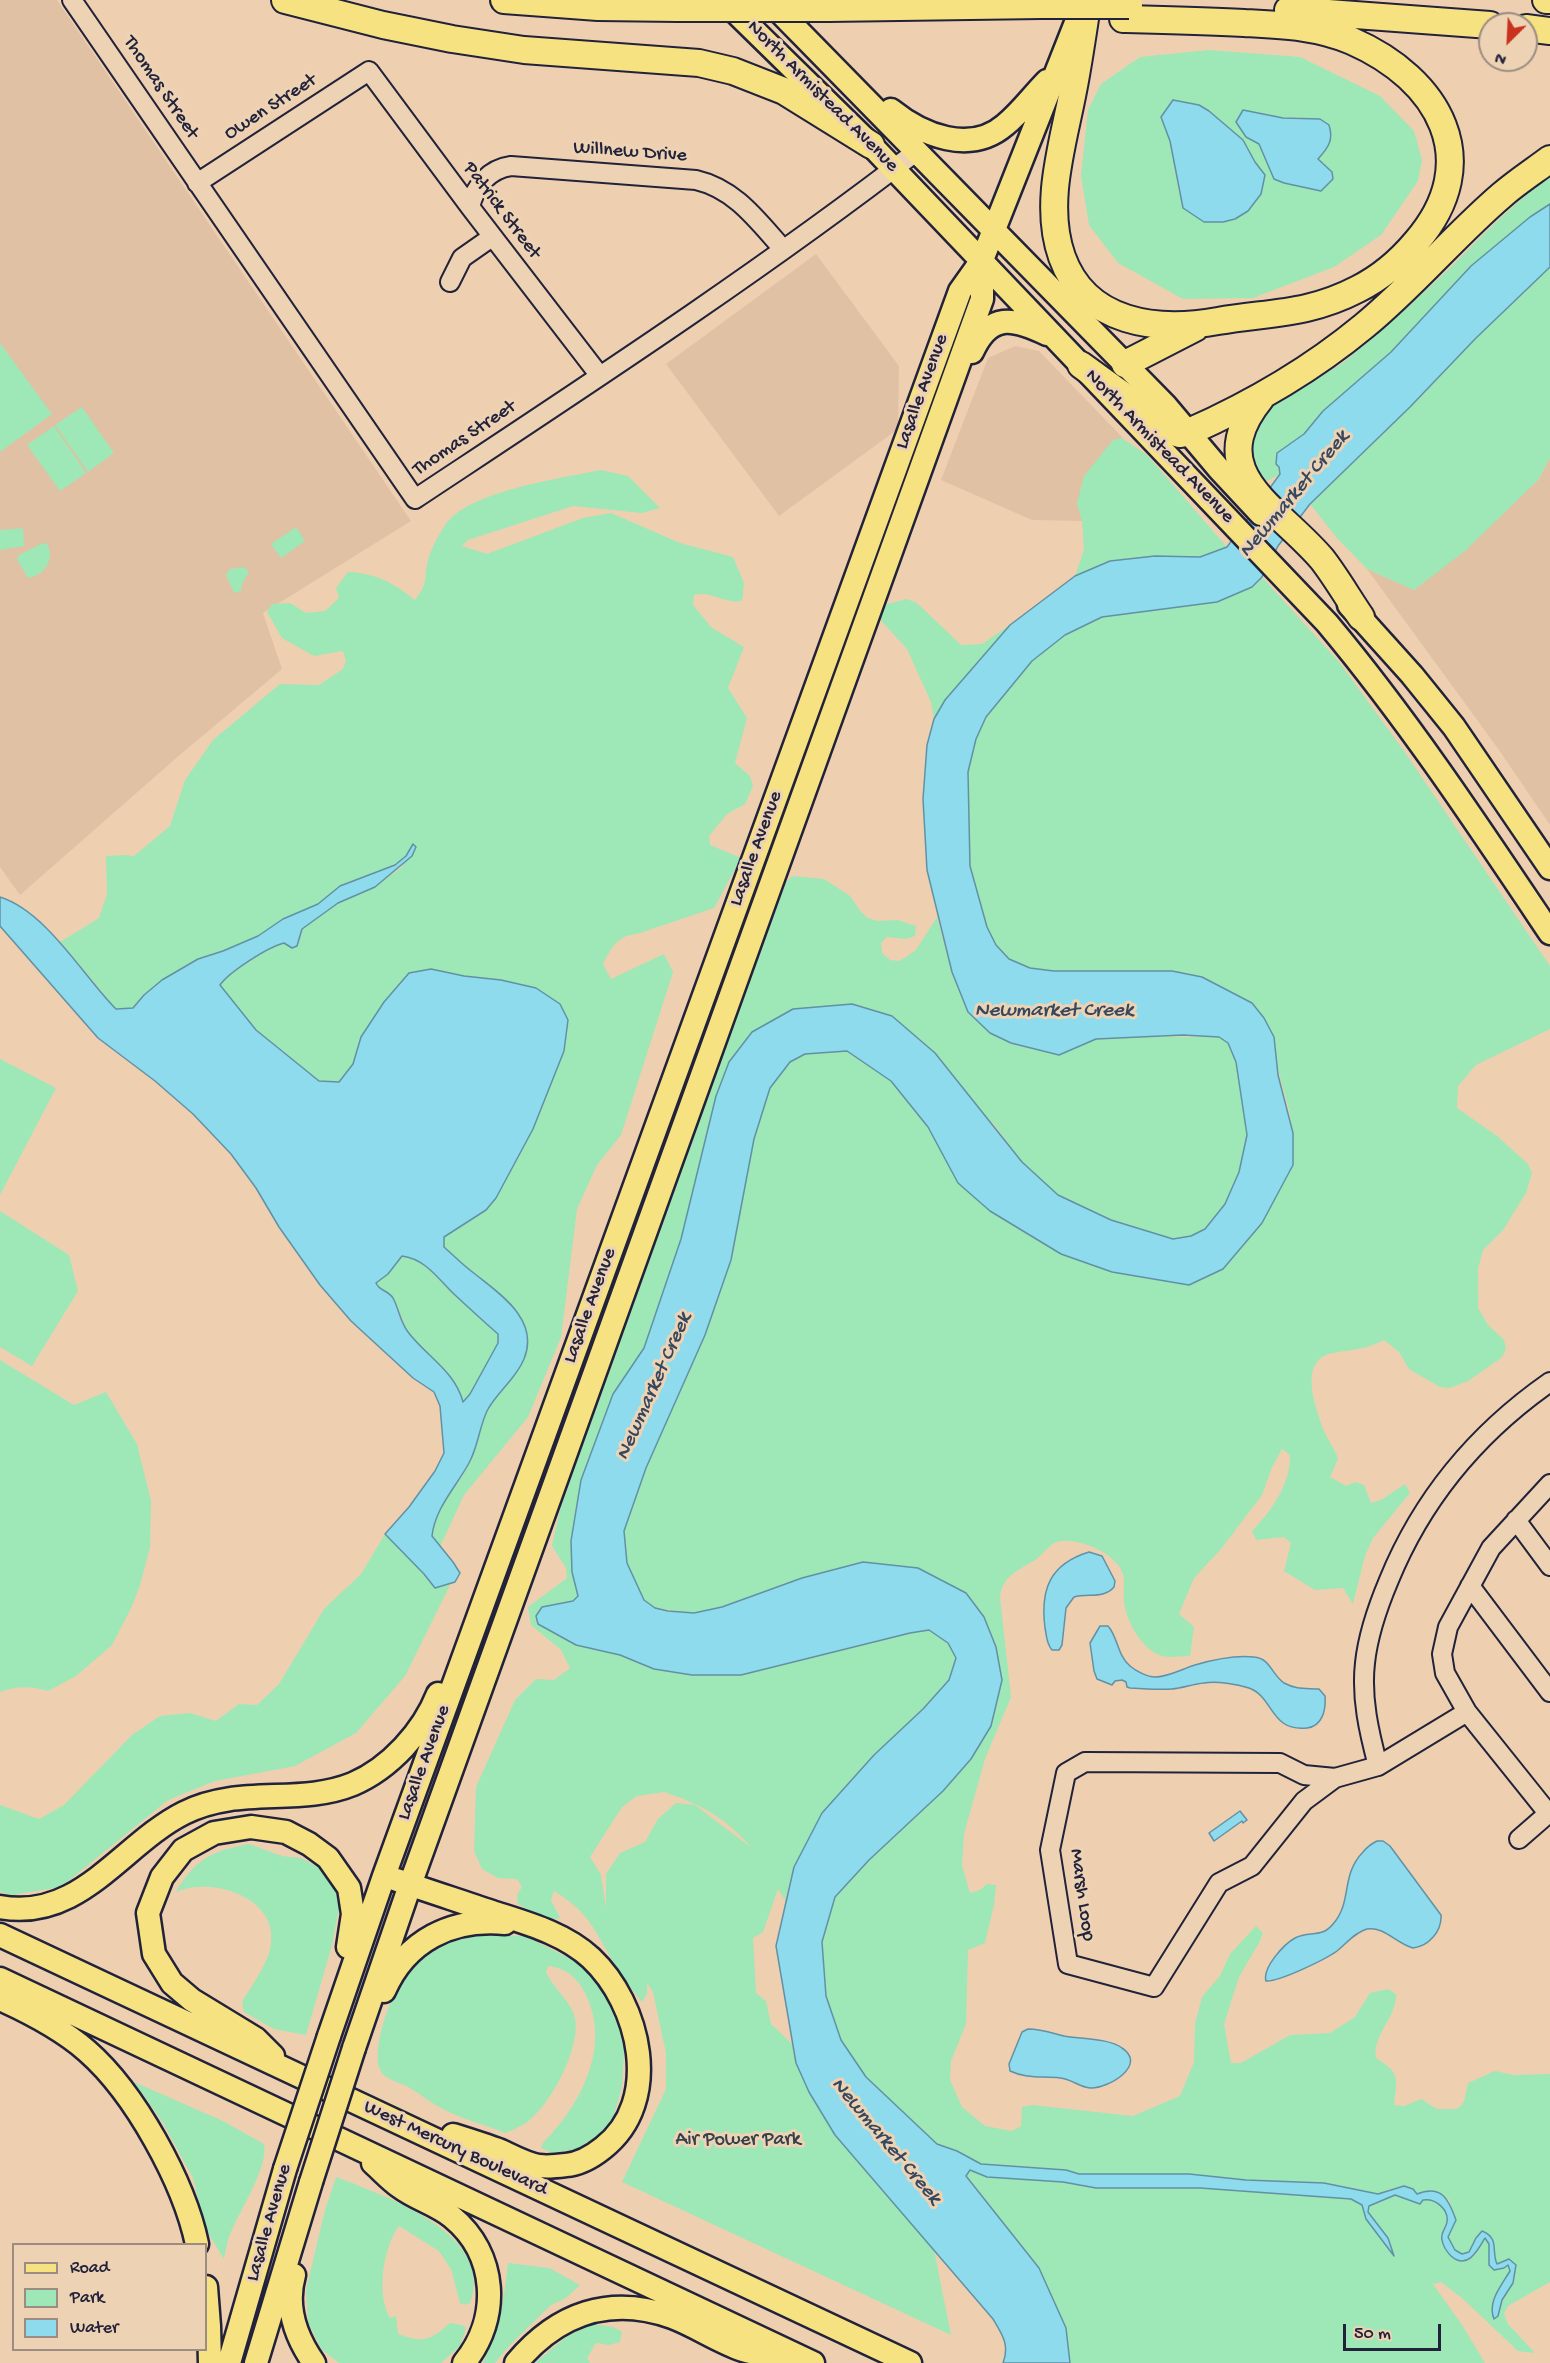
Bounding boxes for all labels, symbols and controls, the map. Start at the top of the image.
north arrow [1478,12,1538,72]
street label: North Armistead Avenue [741,16,903,178]
street label: Thomas Street [117,32,203,144]
text: N [1493,46,1510,68]
street label: Owen Street [220,69,322,147]
street label: Willnew Drive [572,137,688,169]
street label: Patrick Street [457,158,545,264]
street label: Lasalle Avenue [891,331,955,453]
street label: North Armistead Avenue [1079,365,1239,529]
street label: Thomas Street [409,396,521,482]
water label: Newmarket Creek [1234,426,1356,564]
street label: Lasalle Avenue [725,788,789,910]
water label: Newmarket Creek [975,999,1133,1025]
street label: Lasalle Avenue [559,1245,623,1367]
water label: Newmarket Creek [611,1310,699,1464]
street label: Lasalle Avenue [393,1702,457,1824]
street label: Marsh Loop [1063,1847,1099,1943]
water label: Newmarket Creek [824,2073,946,2211]
street label: West Mercury Boulevard [359,2096,551,2202]
park label: Air Power Park [675,2129,801,2153]
street label: Lasalle Avenue [242,2162,298,2284]
legend [12,2243,207,2351]
text: Road [70,2258,109,2279]
text: Park [70,2288,104,2309]
scale bar [1346,2312,1444,2350]
text: Water [70,2318,118,2339]
text: 50 m [1354,2324,1391,2345]

